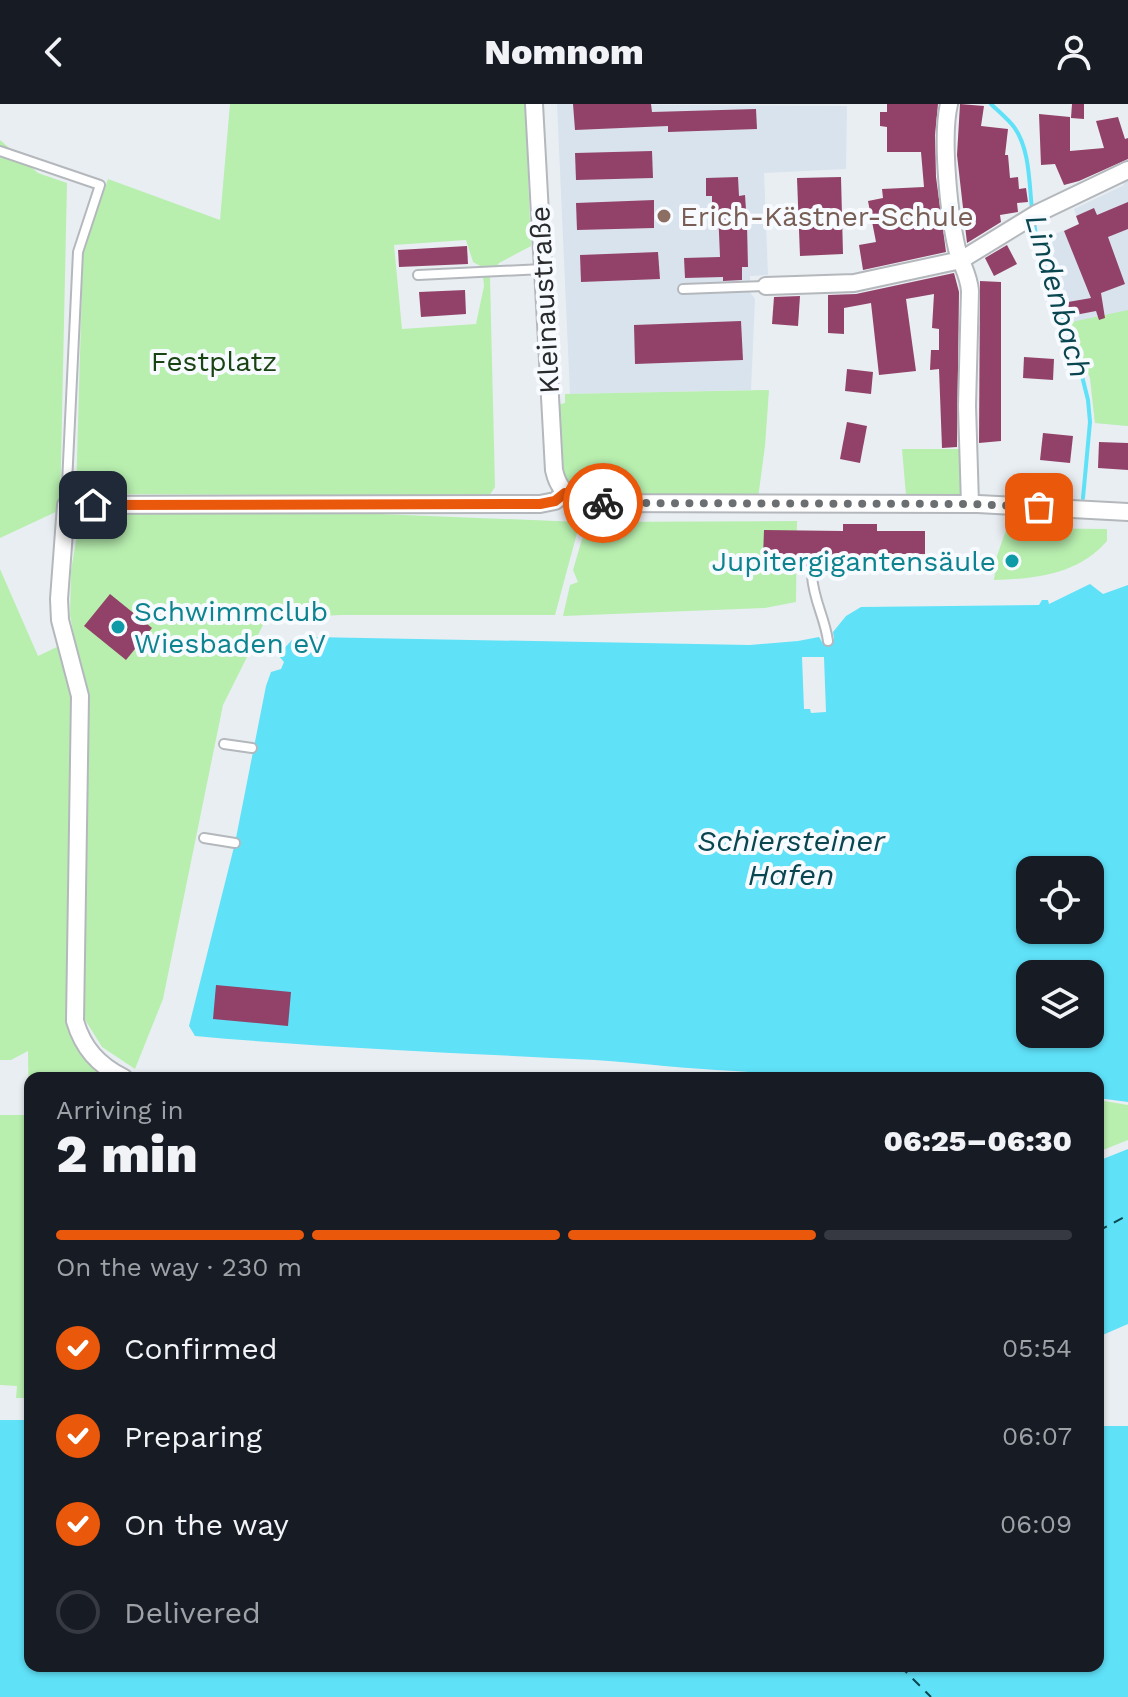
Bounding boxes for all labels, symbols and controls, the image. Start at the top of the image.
icon: back [32,30,76,74]
icon: person [1052,30,1096,74]
text: Nomnom [484,31,644,73]
place label: Erich-Kästner-Schule [680,200,974,233]
street label: Kleinaustraße [523,205,566,395]
marker: Erich-Kästner-Schule [655,207,673,225]
water label: Lindenbach [1019,210,1098,381]
park label: Festplatz [151,345,277,378]
courier [563,463,643,543]
pin [59,471,127,539]
pin [1005,473,1073,541]
icon: bike [581,481,625,525]
icon: home [71,483,115,527]
icon: bag [1017,485,1061,529]
place label: Jupitergigantensäule [711,545,996,578]
marker: Jupitergigantensäule [1003,552,1021,570]
place label: Schwimmclub Wiesbaden eV [134,595,328,660]
marker: Schwimmclub Wiesbaden eV [109,618,127,636]
water label: Schiersteiner Hafen [697,823,886,892]
map controls [1016,856,1104,1048]
button: locate [1016,856,1104,944]
button: layers [1016,960,1104,1048]
text: Arriving in [56,1095,184,1125]
text: 06:25–06:30 [884,1123,1072,1158]
text: 2 min [56,1124,198,1185]
text: On the way · 230 m [56,1252,302,1282]
icon: check [56,1326,100,1370]
text: Confirmed [124,1331,278,1366]
text: 05:54 [1002,1333,1072,1363]
icon: check [56,1414,100,1458]
text: Preparing [124,1419,262,1454]
text: 06:07 [1002,1421,1072,1451]
icon: check [56,1502,100,1546]
text: On the way [124,1507,289,1542]
text: 06:09 [1000,1509,1072,1539]
text: Delivered [124,1595,261,1630]

